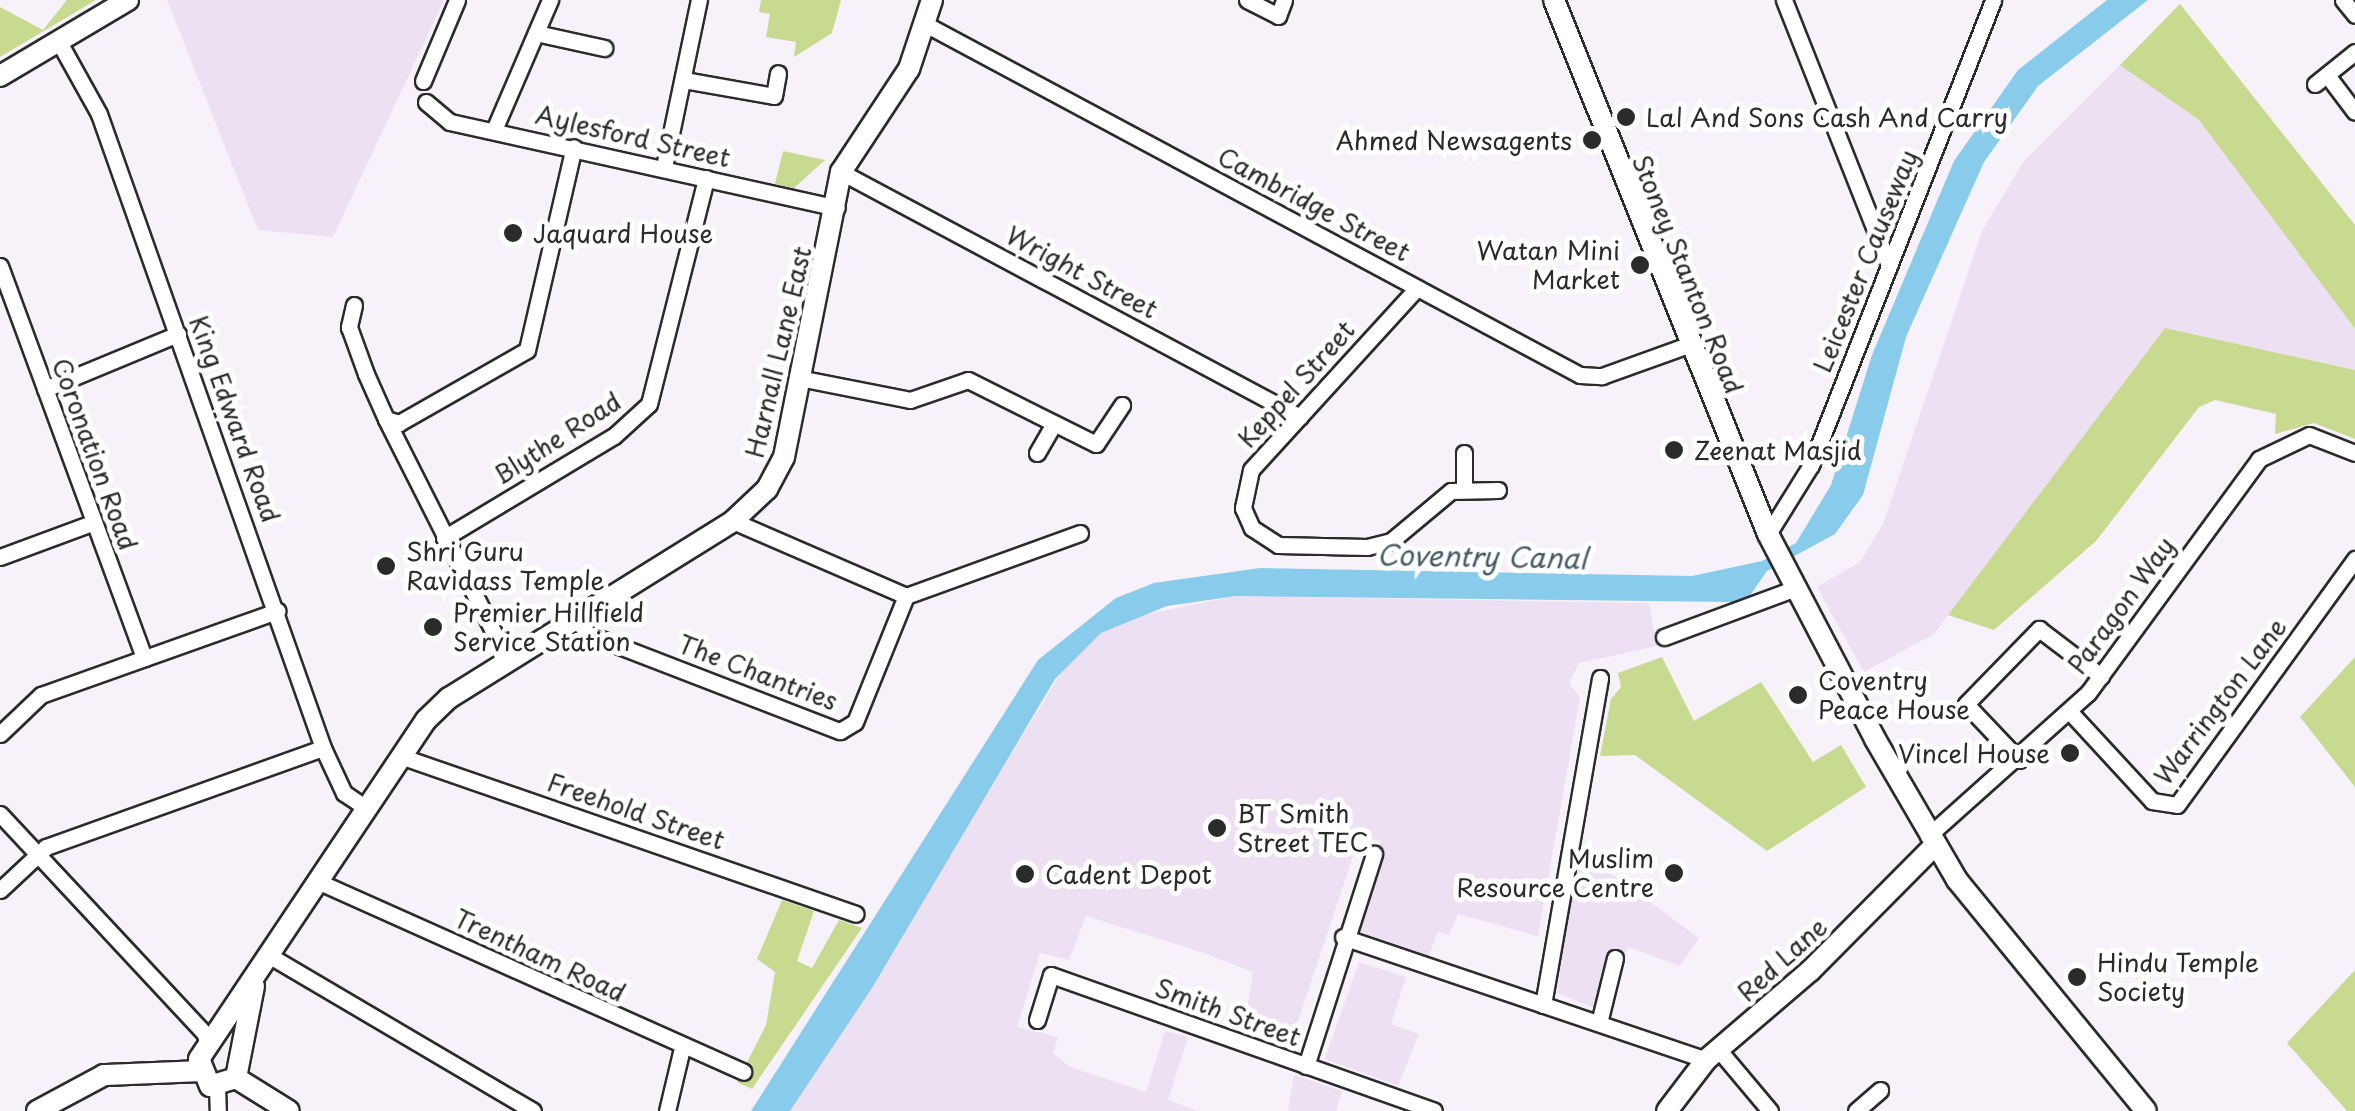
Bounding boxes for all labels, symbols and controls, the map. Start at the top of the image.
street label: Aylesford Street [533,99,733,173]
place label: Lal And Sons Cash And Carry [1646,102,2008,132]
marker: Lal And Sons Cash And Carry [1615,106,1637,128]
place label: Ahmed Newsagents [1336,125,1572,155]
marker: Ahmed Newsagents [1581,129,1603,151]
street label: Cambridge Street [1213,141,1415,267]
street label: Leicester Causeway [1807,145,1923,377]
street label: Stoney Stanton Road [1626,150,1750,398]
place label: Jaquard House [533,218,715,248]
street label: Wright Street [1001,220,1163,324]
marker: Jaquard House [502,222,524,244]
place label: Watan Mini Market [1478,236,1620,295]
street label: Harnall Lane East [739,243,817,461]
marker: Watan Mini Market [1629,254,1651,276]
street label: King Edward Road [183,311,287,527]
street label: Keppel Street [1231,314,1361,454]
street label: Coronation Road [46,354,144,554]
street label: Blythe Road [488,386,626,490]
place label: Zeenat Masjid [1694,435,1863,465]
marker: Zeenat Masjid [1663,439,1685,461]
street label: Paragon Way [2061,531,2181,679]
place label: Shri Guru Ravidass Temple [406,537,603,596]
water label: Coventry Canal [1376,537,1588,575]
marker: Shri Guru Ravidass Temple [375,555,397,577]
place label: Premier Hillfield Service Station [453,598,645,657]
street label: Warrington Lane [2147,611,2293,791]
marker: Premier Hillfield Service Station [422,616,444,638]
street label: The Chantries [674,628,842,716]
place label: Coventry Peace House [1818,666,1970,725]
marker: Coventry Peace House [1787,684,1809,706]
place label: Vincel House [1897,738,2050,768]
marker: Vincel House [2059,742,2081,764]
street label: Freehold Street [544,767,728,855]
place label: BT Smith Street TEC [1237,799,1371,858]
marker: BT Smith Street TEC [1206,817,1228,839]
place label: Muslim Resource Centre [1455,844,1654,903]
place label: Cadent Depot [1045,859,1212,889]
marker: Muslim Resource Centre [1663,862,1685,884]
marker: Cadent Depot [1014,863,1036,885]
street label: Trentham Road [450,902,630,1008]
street label: Red Lane [1730,910,1834,1008]
place label: Hindu Temple Society [2097,948,2260,1007]
marker: Hindu Temple Society [2066,966,2088,988]
street label: Smith Street [1151,972,1305,1052]

